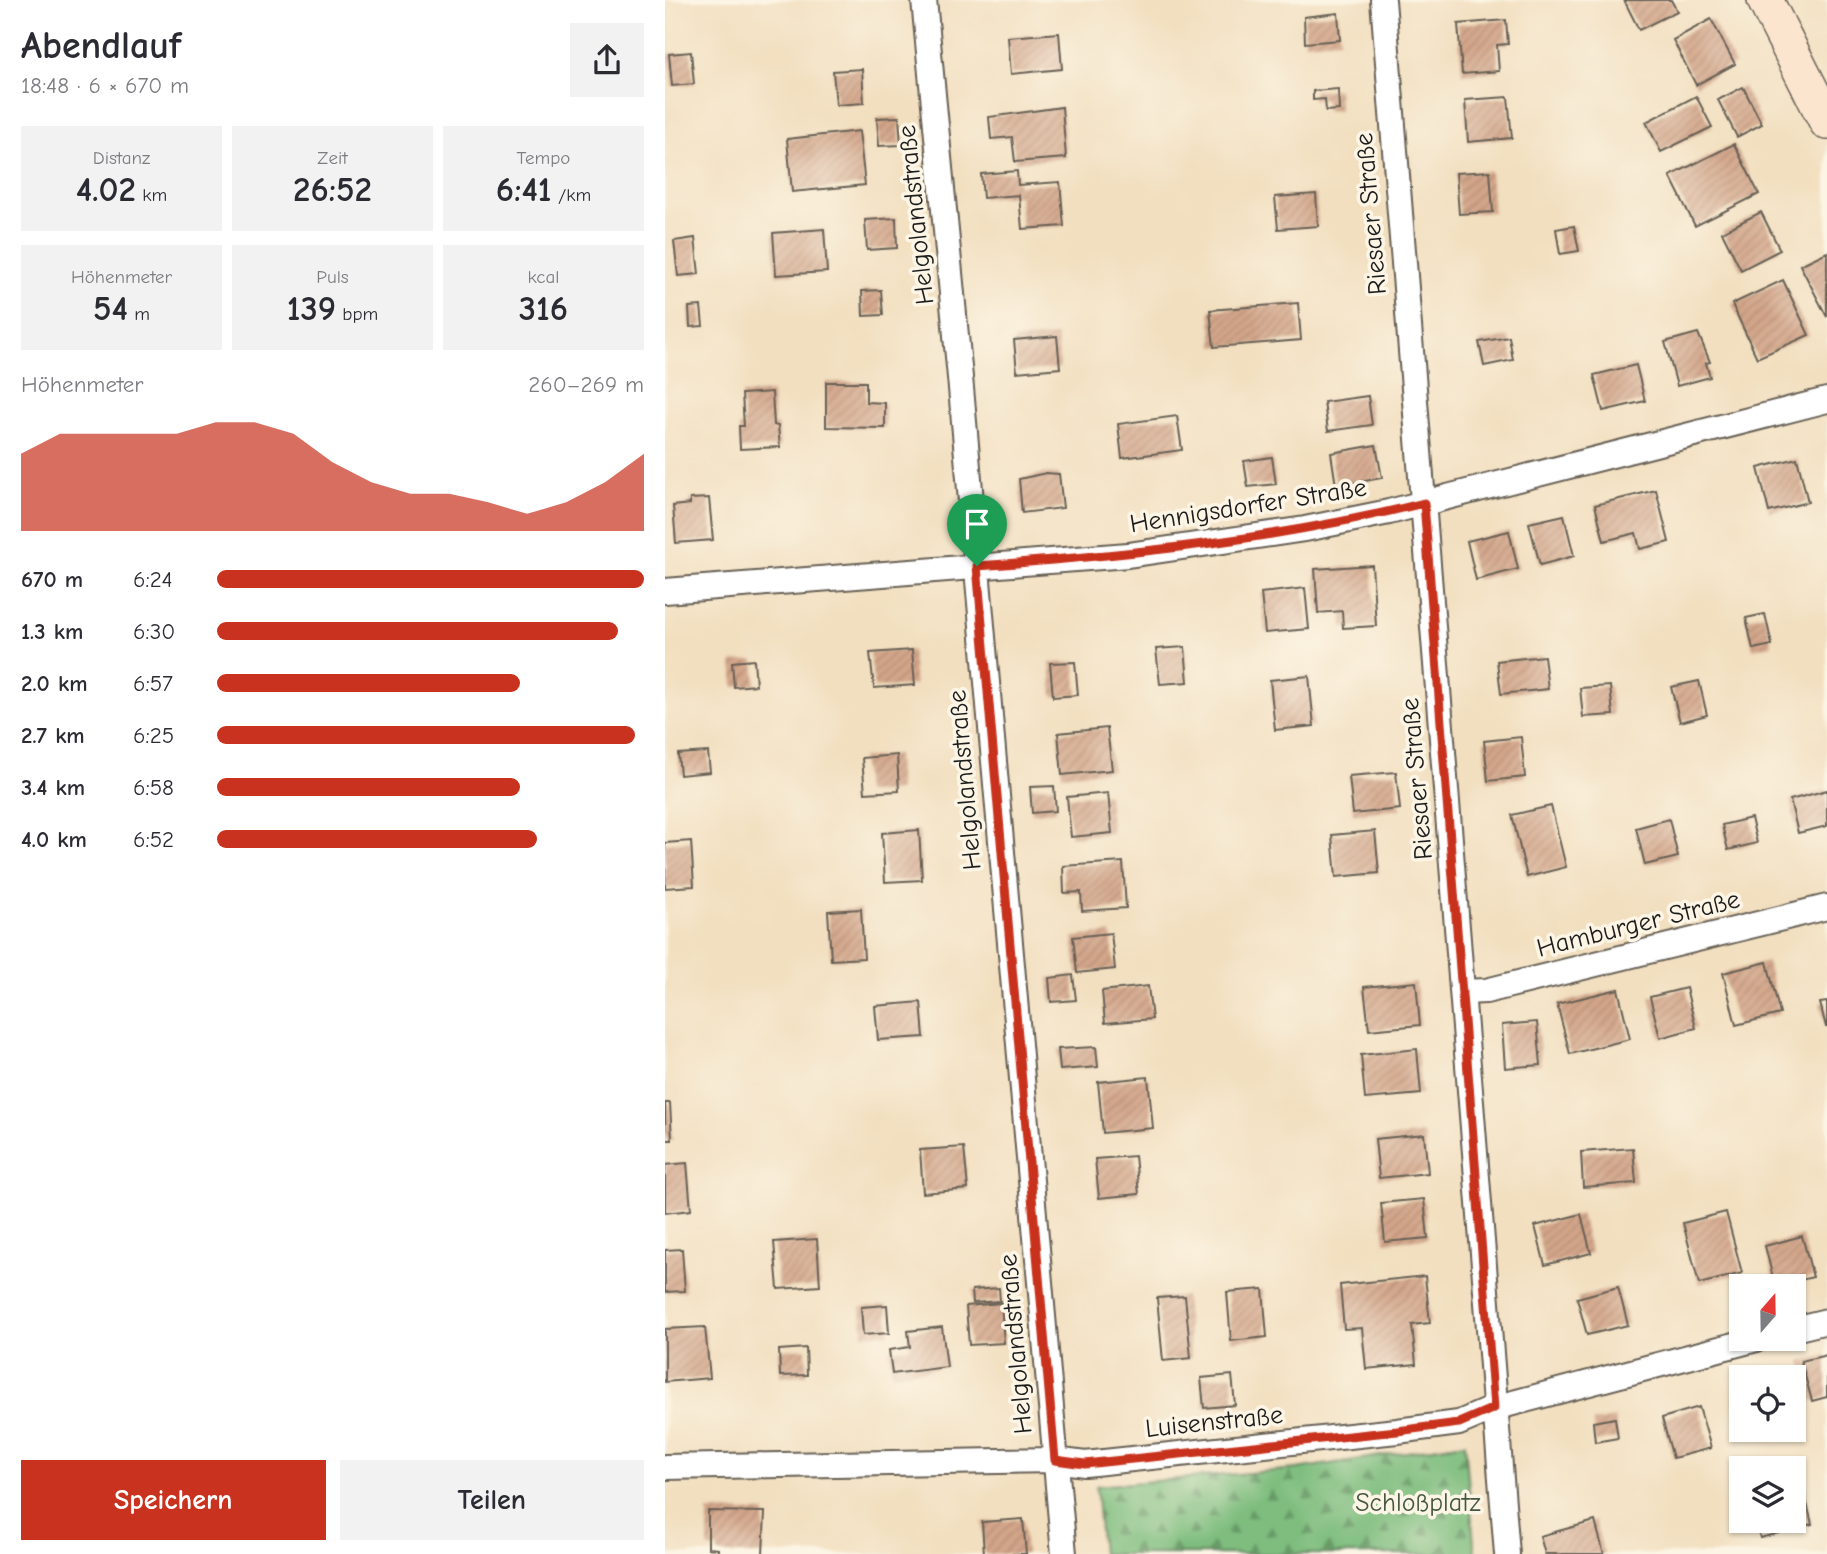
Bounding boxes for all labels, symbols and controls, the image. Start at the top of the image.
button: share [570,23,644,97]
text: Abendlauf [21,24,181,68]
text: 18:48 · 6 × 670 m [21,72,189,99]
street label: Helgolandstraße [892,124,940,306]
street label: Riesaer Straße [1349,132,1393,296]
text: Distanz [93,147,150,169]
text: Zeit [317,147,348,169]
text: Tempo [517,147,570,169]
text: 4.02 [76,169,136,210]
text: 26:52 [293,169,372,210]
text: 6:41 [496,169,552,210]
text: km [136,184,167,206]
text: /km [552,184,591,206]
text: Höhenmeter [71,266,172,288]
text: Puls [316,266,349,288]
text: kcal [528,266,559,288]
text: 54 [93,288,128,329]
text: 139 [287,288,336,329]
text: 316 [519,288,568,329]
text: m [128,303,150,325]
text: bpm [336,303,378,325]
text: Höhenmeter [21,371,143,398]
text: 260–269 m [528,371,644,398]
street label: Hennigsdorfer Straße [1128,472,1369,540]
pin [947,494,1007,566]
icon: arrive [958,505,996,543]
text: 670 m [21,566,83,593]
text: 6:24 [133,566,173,593]
text: 1.3 km [21,618,83,645]
text: 6:30 [133,618,175,645]
text: 2.0 km [21,670,87,697]
text: 6:57 [133,670,173,697]
street label: Helgolandstraße [942,689,988,871]
street label: Riesaer Straße [1395,697,1439,861]
text: 2.7 km [21,722,85,749]
text: 6:25 [133,722,174,749]
text: 3.4 km [21,774,85,801]
text: 6:58 [133,774,174,801]
text: 4.0 km [21,826,87,853]
text: 6:52 [133,826,174,853]
street label: Hamburger Straße [1534,884,1743,964]
street label: Helgolandstraße [993,1253,1039,1435]
north arrow [1729,1274,1806,1351]
map controls [1729,1274,1806,1533]
button: locate [1729,1365,1806,1442]
street label: Luisenstraße [1144,1400,1284,1444]
button: layers [1729,1456,1806,1533]
button: Speichern [21,1460,326,1540]
button: Teilen [340,1460,644,1540]
park label: Schloßplatz [1355,1488,1481,1518]

